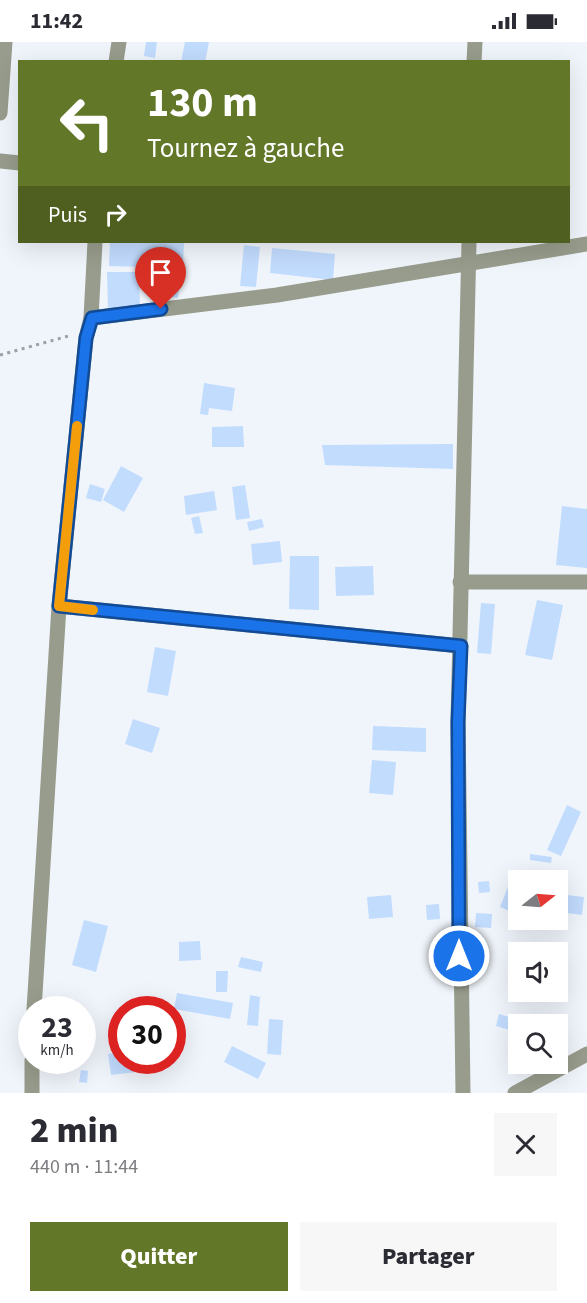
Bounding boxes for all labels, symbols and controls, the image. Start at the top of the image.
text: 11:42 [30,5,83,37]
text: 130 m [147,73,258,133]
icon: left [48,84,126,162]
text: Tournez à gauche [147,129,344,168]
icon: right [99,198,132,231]
text: Puis [48,199,87,231]
pin [135,247,186,309]
icon: arrive [144,256,177,289]
north arrow [508,870,568,930]
map controls [508,870,568,1074]
position arrow [427,924,491,988]
button: sound [508,942,568,1002]
speed limit sign: 30 [108,996,186,1074]
text: 23 [41,1006,73,1049]
button: search [508,1014,568,1074]
text: km/h [40,1040,74,1061]
text: 2 min [30,1105,118,1156]
button: close [494,1113,557,1176]
text: 440 m · 11:44 [30,1153,138,1181]
button: Quitter [30,1222,288,1291]
button: Partager [300,1222,557,1291]

